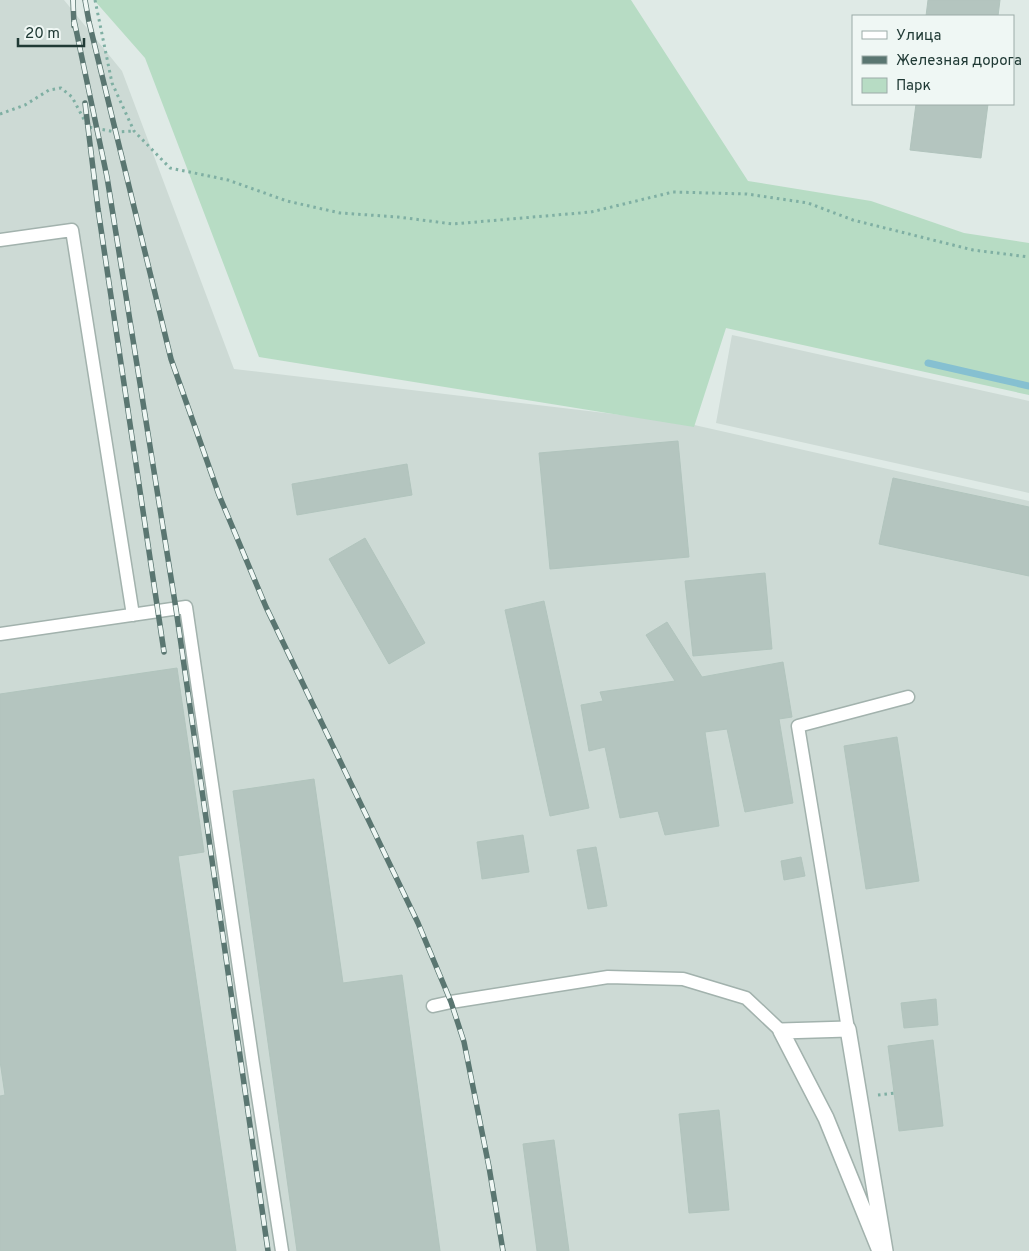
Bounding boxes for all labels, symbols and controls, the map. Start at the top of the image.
scale bar [18,15,84,47]
legend [852,15,1014,105]
text: 20 m [25,25,60,44]
text: Улица [896,27,941,46]
text: Железная дорога [896,52,1022,71]
text: Парк [896,77,931,96]

